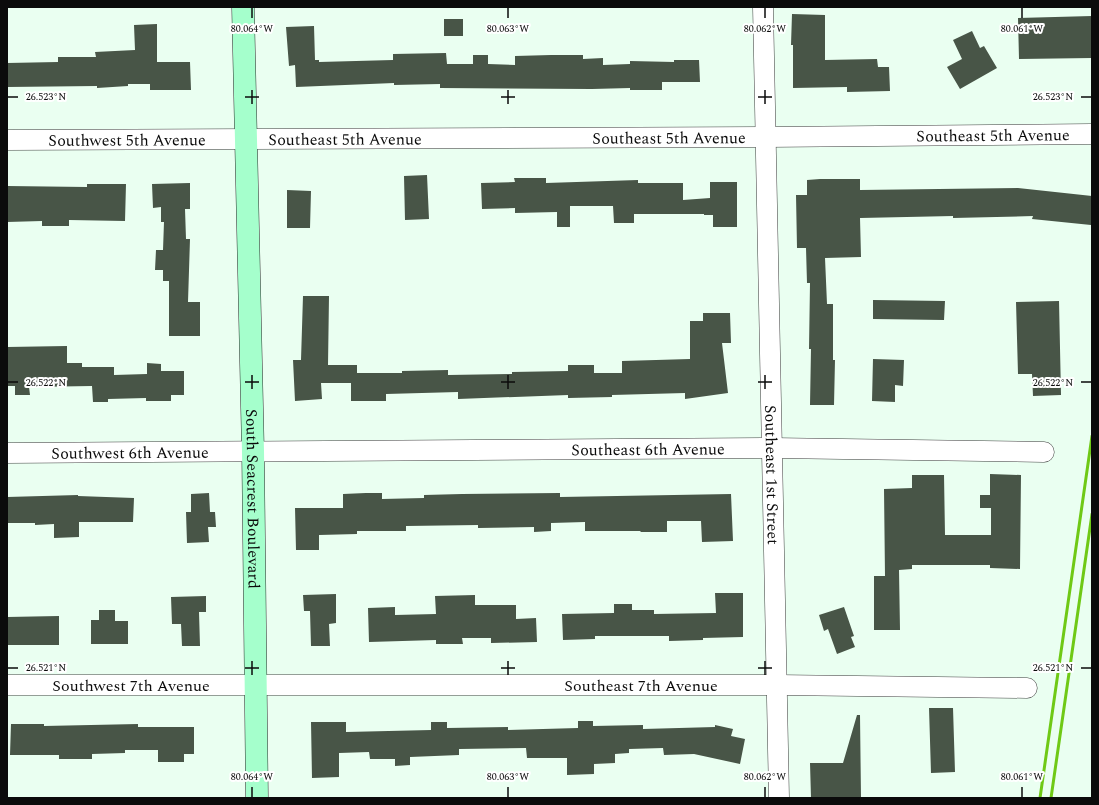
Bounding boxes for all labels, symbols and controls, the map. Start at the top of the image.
text: 80.064°W [231,21,273,37]
text: 80.063°W [487,21,529,37]
text: 80.062°W [744,21,786,37]
text: 80.061°W [1001,21,1043,37]
text: 26.523°N [26,89,66,105]
text: 26.523°N [1033,89,1073,105]
street label: Southeast 5th Avenue [916,123,1070,149]
street label: Southeast 5th Avenue [592,126,746,151]
street label: Southeast 5th Avenue [268,127,422,152]
street label: Southwest 5th Avenue [48,128,206,153]
text: 26.522°N [26,375,66,391]
text: 26.522°N [1033,375,1073,391]
street label: Southeast 1st Street [758,405,785,545]
street label: South Seacrest Boulevard [239,409,266,589]
street label: Southeast 6th Avenue [571,437,725,462]
street label: Southwest 6th Avenue [51,441,209,466]
text: 26.521°N [26,660,66,676]
text: 26.521°N [1033,660,1073,676]
street label: Southwest 7th Avenue [52,674,210,698]
street label: Southeast 7th Avenue [564,674,718,698]
text: 80.064°W [231,769,273,785]
text: 80.063°W [487,769,529,785]
text: 80.062°W [744,769,786,785]
text: 80.061°W [1001,769,1043,785]

